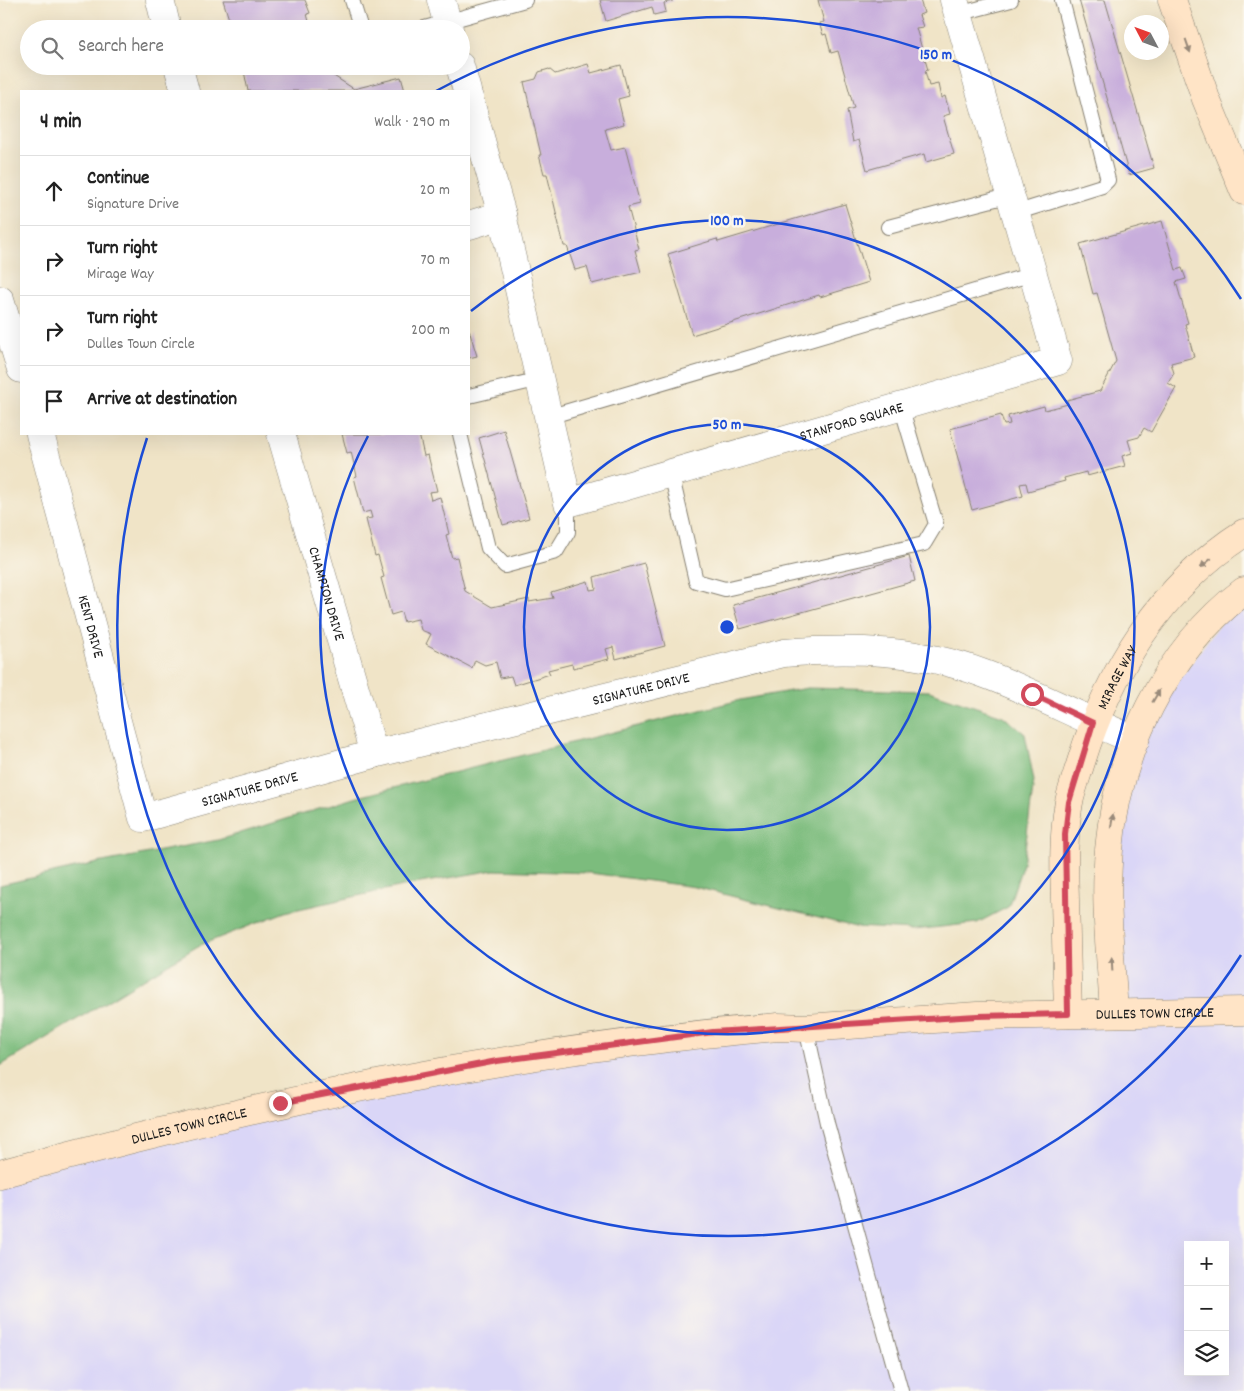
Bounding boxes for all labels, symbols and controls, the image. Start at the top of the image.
north arrow [1124,15,1169,60]
search box [20,20,470,75]
icon: search [38,34,66,62]
text: Search here [78,34,164,61]
one-way arrow [1184,39,1192,54]
text: 150 m [920,45,952,67]
text: 4 min [40,108,82,138]
text: Walk · 290 m [374,111,450,134]
text: Continue [87,166,149,193]
icon: ahead [40,177,68,205]
text: 20 m [420,179,450,202]
text: Signature Drive [87,193,179,216]
text: 100 m [710,211,744,233]
text: Turn right [87,236,158,263]
icon: right [40,247,68,275]
text: 70 m [420,249,450,272]
text: Mirage Way [87,263,154,286]
text: Turn right [87,306,158,333]
icon: right [40,317,68,345]
text: 200 m [411,319,450,342]
text: Dulles Town Circle [87,333,195,356]
icon: arrive [40,387,68,415]
text: Arrive at destination [87,387,237,414]
street label: STANFORD SQUARE [797,397,907,448]
text: 50 m [713,415,741,437]
street label: CHAMPION DRIVE [301,544,350,644]
one-way arrow [1199,557,1212,568]
street label: KENT DRIVE [71,593,109,661]
centre of rings [718,618,736,636]
street label: MIRAGE WAY [1093,642,1144,713]
street label: SIGNATURE DRIVE [591,668,692,713]
route start [1021,683,1044,706]
one-way arrow [1152,689,1160,703]
street label: SIGNATURE DRIVE [199,767,301,814]
one-way arrow [1109,812,1117,828]
one-way arrow [1107,956,1115,972]
street label: DULLES TOWN CIRCLE [1095,1003,1214,1027]
route end [269,1092,292,1115]
street label: DULLES TOWN CIRCLE [129,1103,249,1152]
map controls [1184,1241,1229,1376]
button: + [1184,1241,1229,1286]
button: − [1184,1286,1229,1331]
button: layers [1184,1331,1229,1376]

